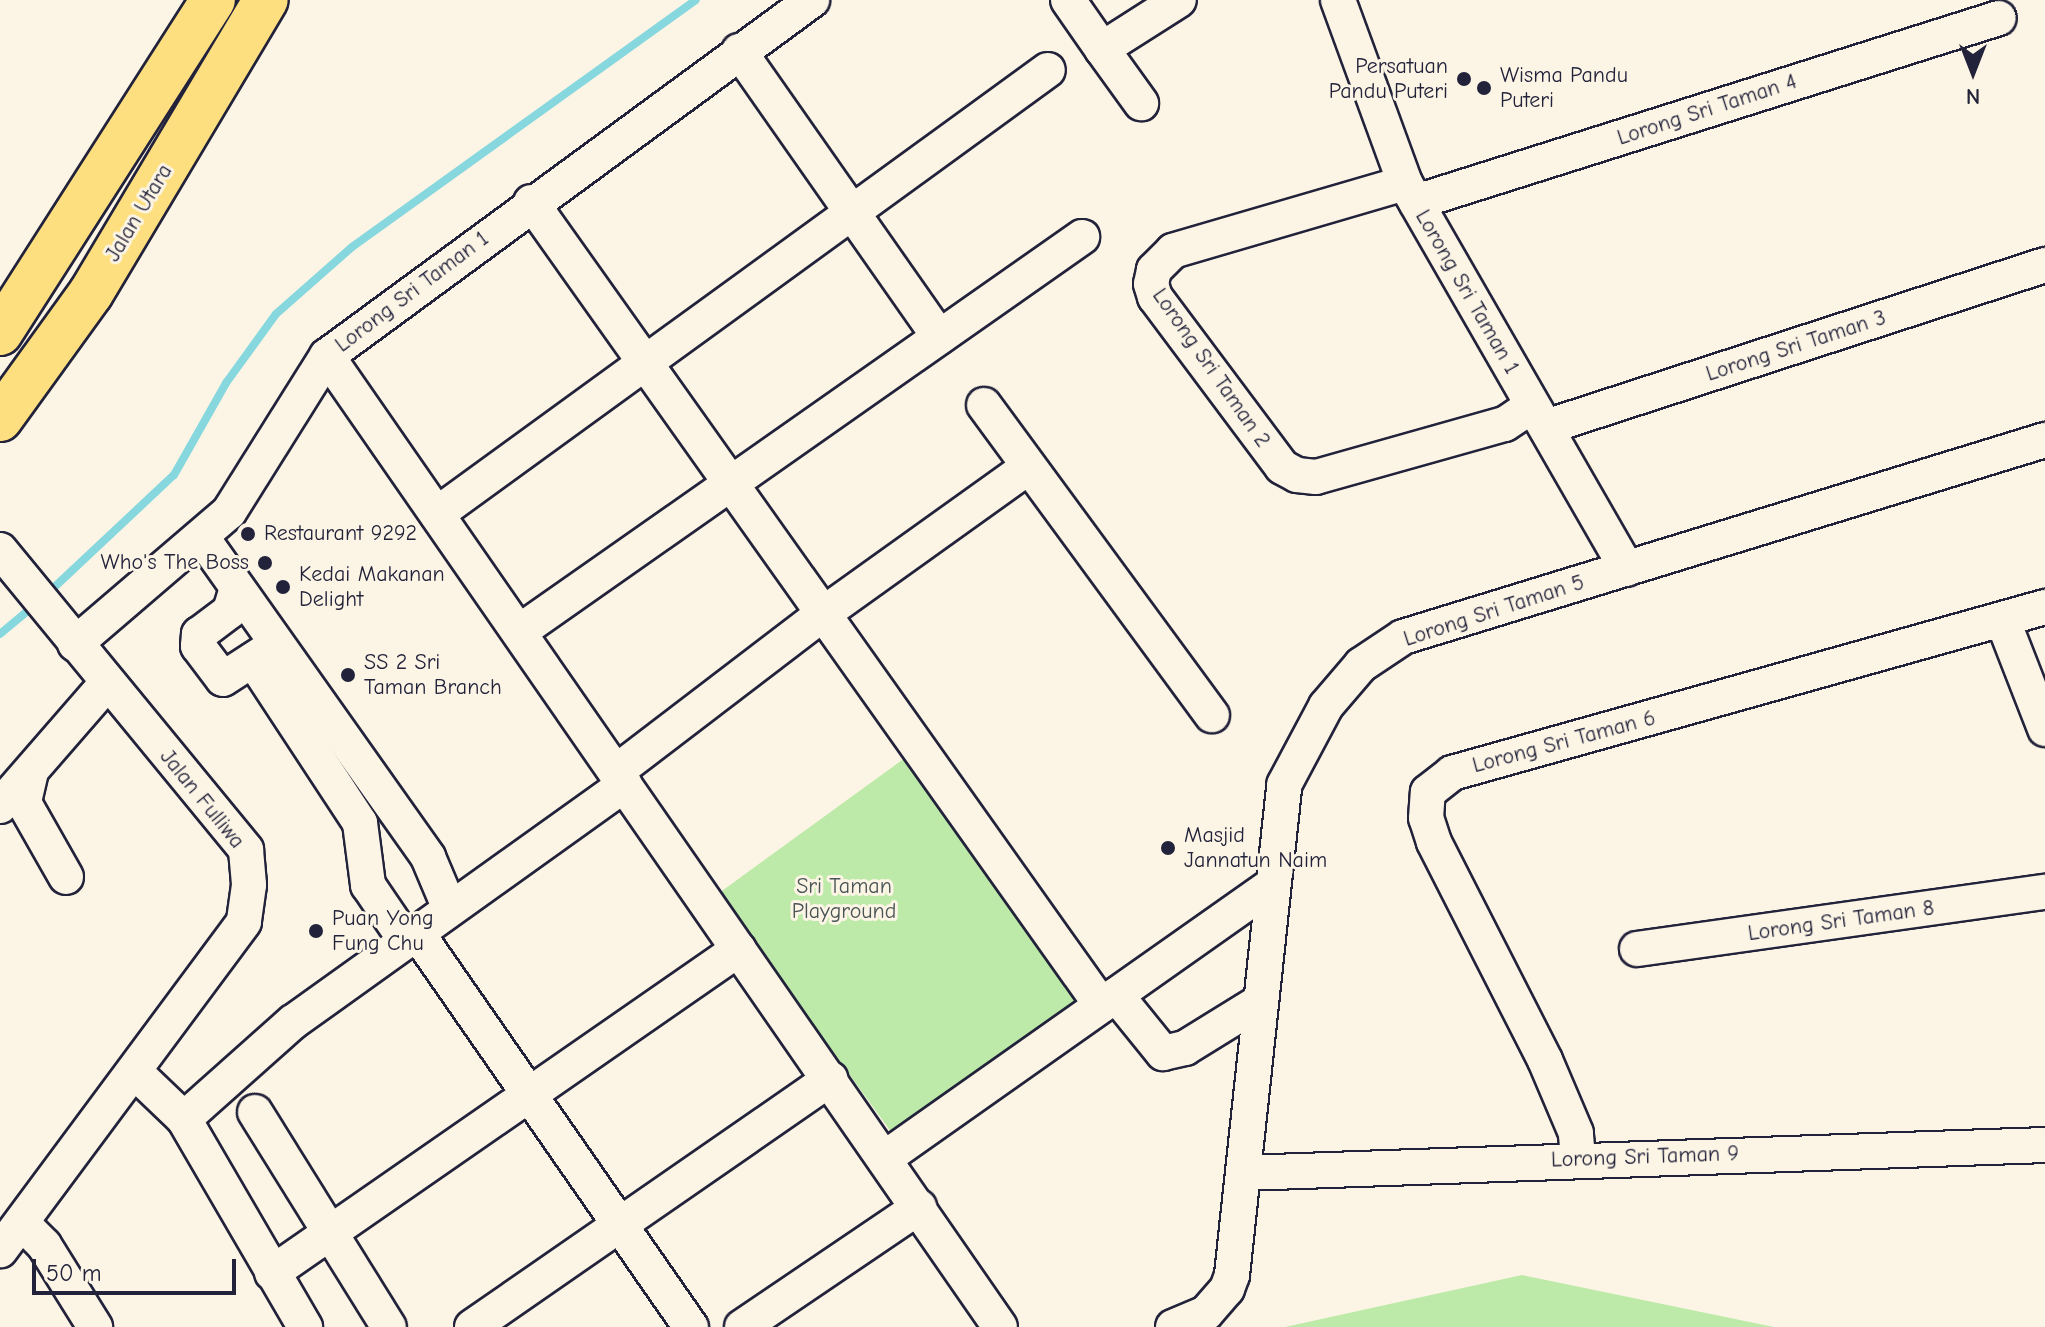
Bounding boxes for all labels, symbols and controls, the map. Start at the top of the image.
north arrow [1933,32,2013,112]
place label: Persatuan Pandu Puteri [1329,53,1448,104]
place label: Wisma Pandu Puteri [1500,62,1628,114]
street label: Lorong Sri Taman 4 [1614,69,1800,151]
marker: Persatuan Pandu Puteri [1455,70,1473,88]
marker: Wisma Pandu Puteri [1475,79,1493,97]
text: N [1966,83,1980,109]
street label: Jalan Utara [100,160,178,266]
street label: Lorong Sri Taman 1 [1409,205,1525,379]
street label: Lorong Sri Taman 1 [330,226,494,358]
street label: Lorong Sri Taman 2 [1146,283,1276,453]
street label: Lorong Sri Taman 3 [1703,304,1889,388]
place label: Restaurant 9292 [264,521,417,547]
marker: Restaurant 9292 [239,525,257,543]
place label: Who's The Boss [101,550,249,576]
marker: Who's The Boss [256,554,274,572]
place label: Kedai Makanan Delight [299,561,445,612]
street label: Lorong Sri Taman 5 [1400,569,1588,653]
marker: Kedai Makanan Delight [274,578,292,596]
place label: SS 2 Sri Taman Branch [364,649,502,700]
marker: SS 2 Sri Taman Branch [339,666,357,684]
street label: Lorong Sri Taman 6 [1470,705,1658,779]
street label: Jalan Fulliwa [154,744,250,854]
place label: Masjid Jannatun Naim [1184,822,1327,874]
marker: Masjid Jannatun Naim [1159,839,1177,857]
park label: Sri Taman Playground [792,873,896,924]
street label: Lorong Sri Taman 8 [1746,895,1936,947]
place label: Puan Yong Fung Chu [332,905,434,956]
marker: Puan Yong Fung Chu [307,922,325,940]
street label: Lorong Sri Taman 9 [1551,1141,1739,1173]
scale bar [36,1243,240,1293]
text: 50 m [46,1259,102,1287]

